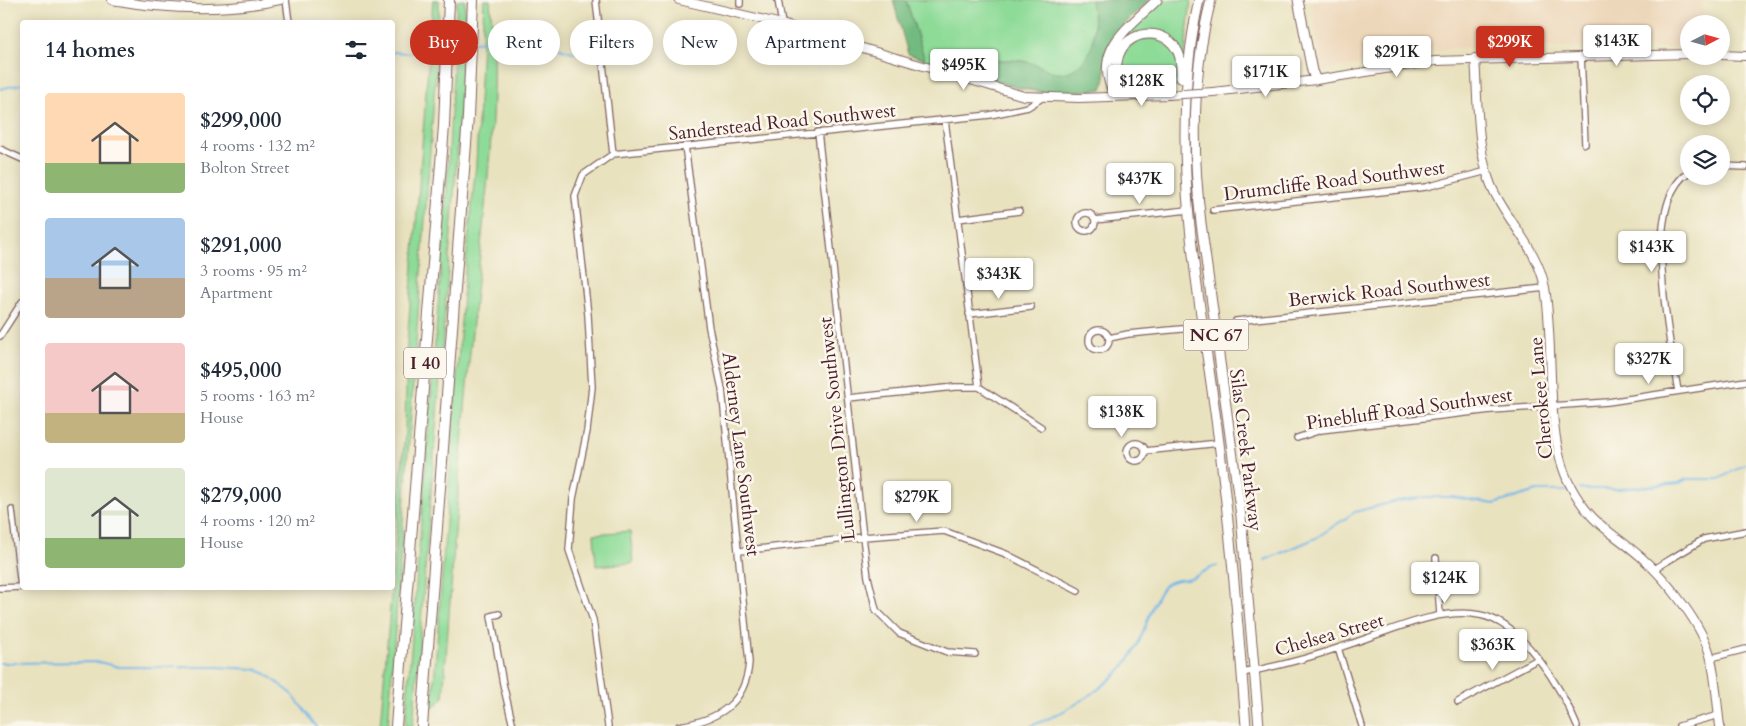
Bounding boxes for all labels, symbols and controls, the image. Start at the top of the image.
north arrow [1680,15,1730,65]
map controls [1680,15,1730,185]
chip: Buy [410,20,478,65]
chip: Rent [488,20,560,65]
chip: Filters [570,20,653,65]
chip: New [663,20,737,65]
chip: Apartment [747,20,864,65]
pin: $143K [1582,24,1652,67]
pin: $299K [1475,26,1545,68]
text: $143K [1594,30,1640,52]
text: $299K [1487,31,1533,53]
text: 14 homes [45,36,135,65]
icon: filters [342,36,370,64]
pin: $291K [1362,36,1432,78]
text: $291K [1374,41,1420,63]
pin: $495K [929,48,999,91]
text: $495K [941,54,987,76]
pin: $171K [1231,56,1301,98]
text: $171K [1243,61,1289,83]
pin: $128K [1107,64,1177,107]
text: $128K [1119,70,1165,92]
button: locate [1680,75,1730,125]
street label: Sanderstead Road Southwest [667,97,897,147]
text: $299,000 [200,106,281,135]
icon: home [85,113,145,173]
text: 4 rooms · 132 m² [200,135,315,157]
button: layers [1680,135,1730,185]
street label: Drumcliffe Road Southwest [1222,155,1446,207]
text: Bolton Street [200,157,289,179]
pin: $437K [1105,162,1175,205]
text: $437K [1117,168,1163,190]
pin: $143K [1617,230,1687,273]
text: $291,000 [200,231,281,260]
text: $143K [1629,236,1675,258]
icon: home [85,238,145,298]
pin: $343K [964,258,1034,300]
text: 3 rooms · 95 m² [200,260,307,282]
text: $343K [976,263,1022,285]
street label: Berwick Road Southwest [1287,266,1491,314]
text: Apartment [200,282,273,304]
street label: Lullington Drive Southwest [812,316,862,542]
road number: NC 67 [1184,320,1248,350]
street label: Cherokee Lane [1523,336,1559,460]
pin: $327K [1614,342,1684,385]
road number: I 40 [404,348,446,378]
text: $327K [1626,348,1672,370]
street label: Alderney Lane Southwest [716,350,766,558]
text: $495,000 [200,356,281,385]
icon: home [85,363,145,423]
street label: Silas Creek Parkway [1223,367,1269,533]
street label: Pinebluff Road Southwest [1304,382,1514,436]
text: 5 rooms · 163 m² [200,385,315,407]
pin: $138K [1087,396,1157,438]
text: $138K [1099,401,1145,423]
text: House [200,407,243,429]
pin: $279K [882,480,952,523]
text: $279,000 [200,481,281,510]
text: $279K [894,486,940,508]
icon: home [85,488,145,548]
text: 4 rooms · 120 m² [200,510,315,532]
text: House [200,532,243,554]
pin: $124K [1410,562,1480,604]
text: $124K [1422,567,1468,589]
street label: Chelsea Street [1272,607,1387,663]
pin: $363K [1458,628,1528,671]
text: $363K [1470,634,1516,656]

